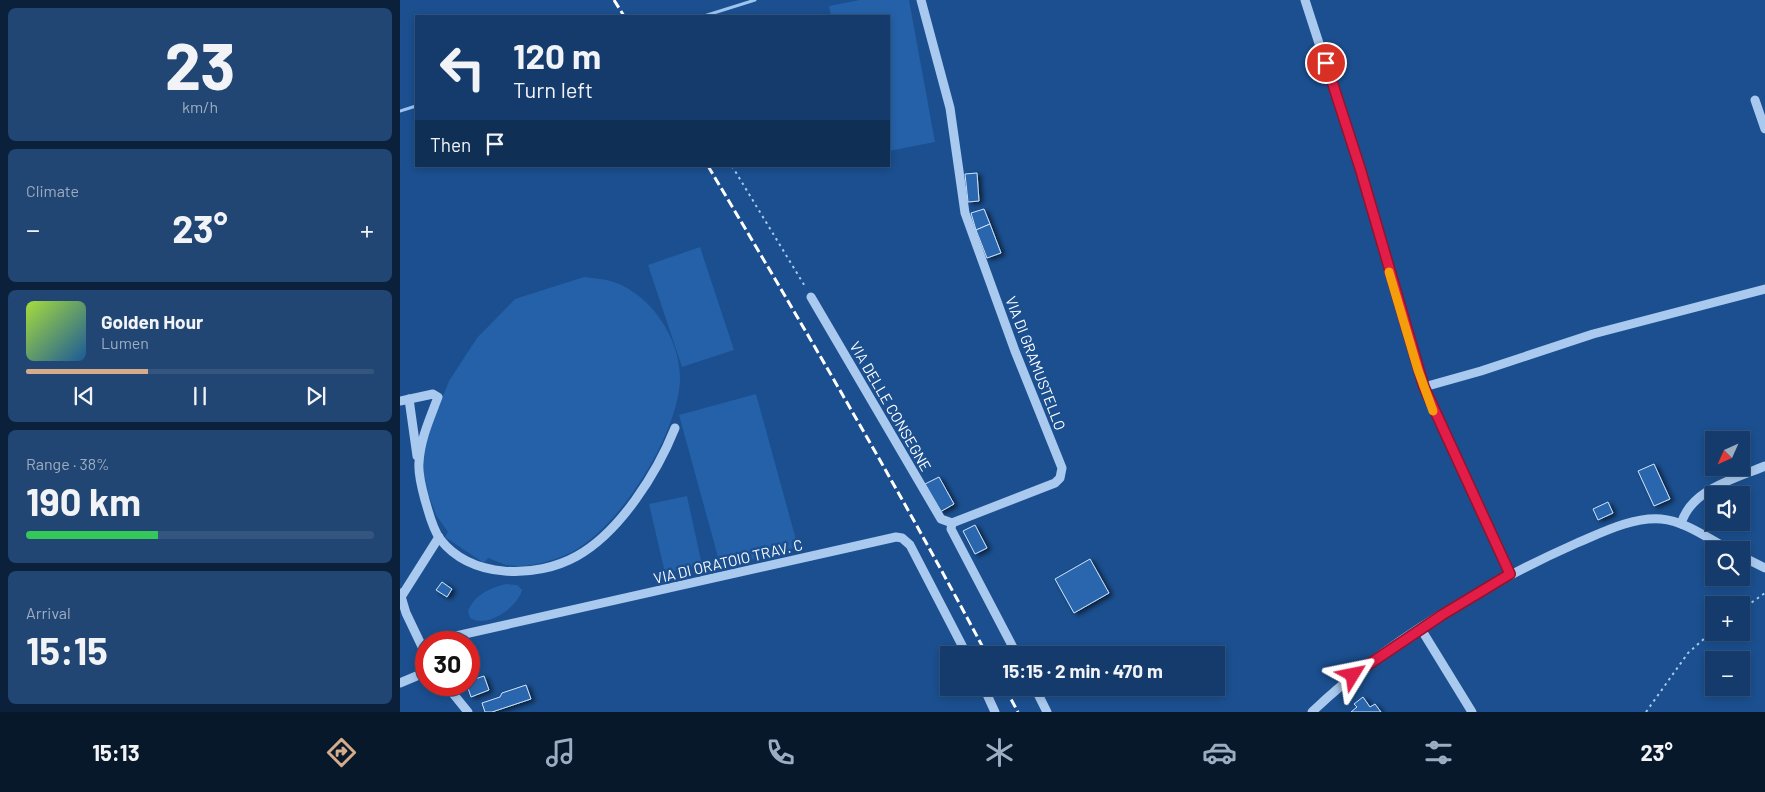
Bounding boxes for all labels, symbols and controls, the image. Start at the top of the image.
text: 23 [165,25,235,103]
text: 120 m [513,34,601,76]
icon: left [430,35,495,100]
pin [1305,42,1347,84]
icon: arrive [1312,49,1340,77]
text: Turn left [513,76,593,102]
text: km/h [182,97,218,116]
icon: arrive [481,130,509,158]
text: Then [430,133,471,156]
text: Climate [26,181,79,200]
text: 23° [172,205,228,251]
text: − [26,212,40,246]
text: + [360,212,374,246]
street label: VIA DI GRAMUSTELLO [1002,294,1070,432]
text: Golden Hour [101,310,203,333]
text: Lumen [101,333,149,352]
street label: VIA DELLE CONSEGNE [846,338,936,474]
icon: previous [70,382,98,410]
icon: pause [186,382,214,410]
icon: next [302,382,330,410]
north arrow [1705,431,1750,476]
map controls [1705,431,1750,696]
text: Range · 38% [26,454,110,473]
text: 190 km [26,478,141,524]
button: sound [1705,486,1750,531]
street label: VIA DI ORATOIO TRAV. C [652,535,804,587]
button: search [1705,541,1750,586]
button: + [1705,596,1750,641]
text: Arrival [26,603,71,622]
text: 15:15 [26,627,108,673]
speed limit sign: 30 [415,631,480,696]
position arrow [1326,648,1378,700]
button: − [1705,651,1750,696]
text: 15:15 · 2 min · 470 m [1002,659,1163,682]
icon: directions [324,735,359,770]
icon: music [543,735,578,770]
icon: phone [763,735,798,770]
icon: climate [982,735,1017,770]
icon: car [1202,735,1237,770]
icon: filters [1421,735,1456,770]
text: 15:13 [92,739,140,765]
text: 23° [1641,739,1673,765]

